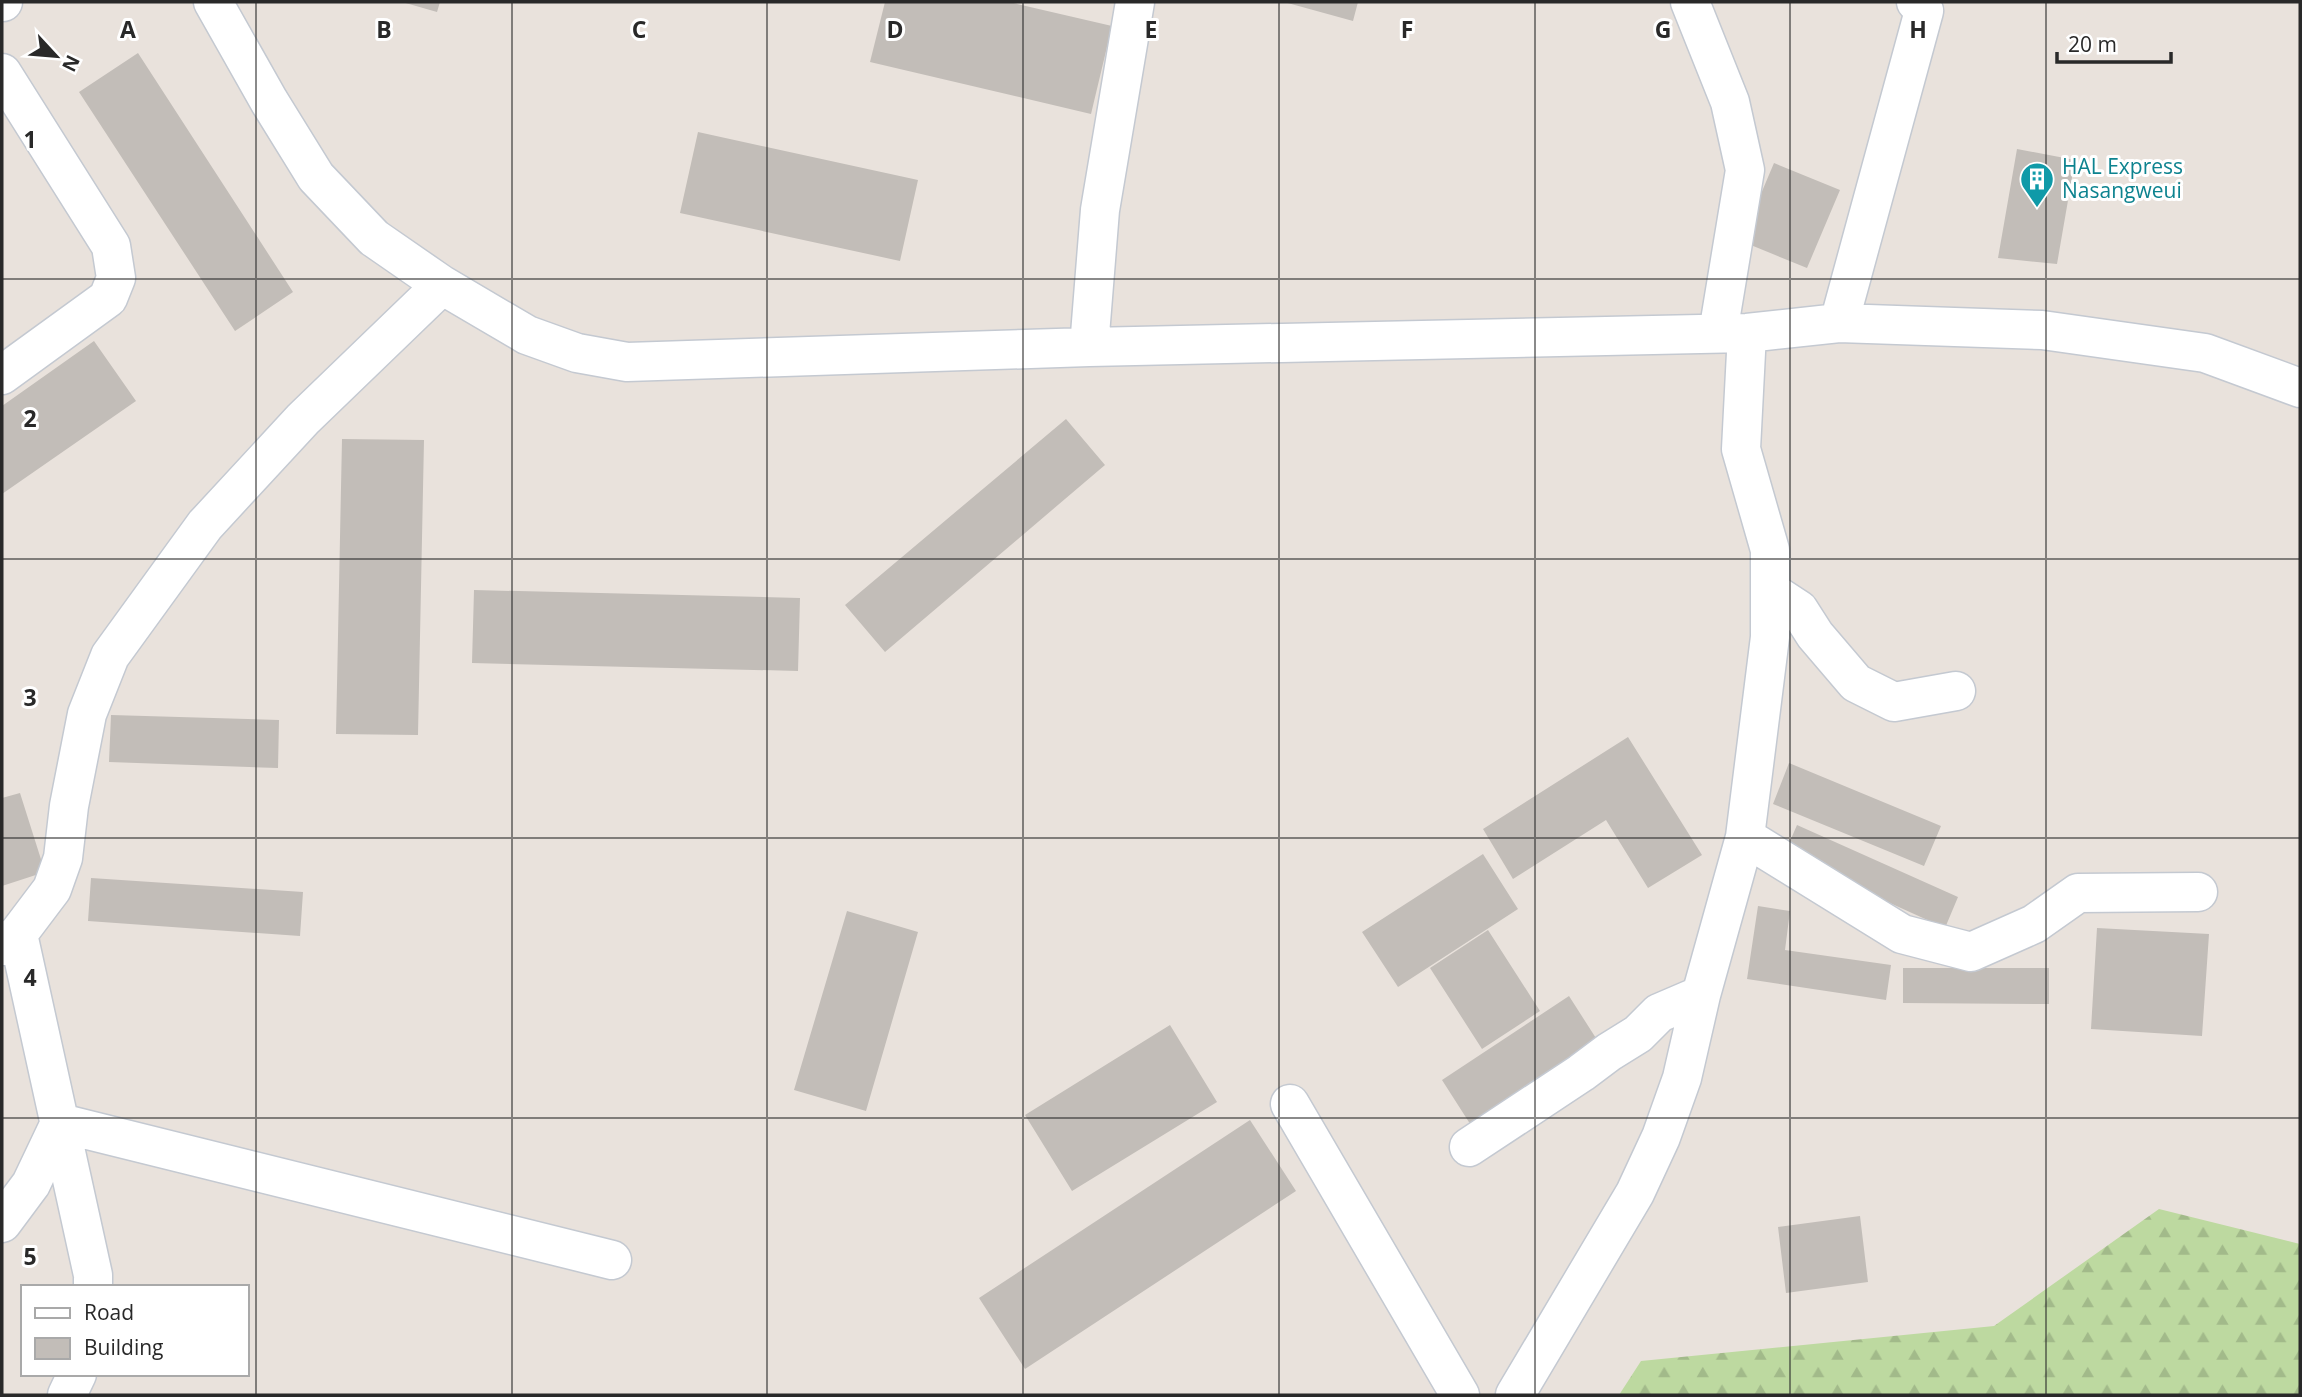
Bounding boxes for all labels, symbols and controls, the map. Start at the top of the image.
text: A [120,13,136,45]
text: B [376,13,392,45]
text: C [632,13,646,45]
text: D [886,13,904,45]
text: E [1145,13,1157,45]
text: F [1401,13,1413,45]
text: G [1655,13,1671,45]
text: H [1909,13,1927,45]
north arrow [21,21,91,91]
scale bar [2057,21,2171,65]
text: 20 m [2068,30,2117,58]
text: N [56,51,86,76]
text: 1 [23,123,37,155]
place label: HAL Express Nasangweui [2062,152,2183,204]
building icon: HAL Express Nasangweui [2018,160,2056,209]
text: 2 [23,402,37,434]
text: 3 [23,681,37,713]
text: 4 [23,961,37,993]
text: 5 [23,1240,37,1272]
legend [21,1285,248,1376]
text: Road [84,1298,134,1326]
text: Building [84,1333,163,1361]

